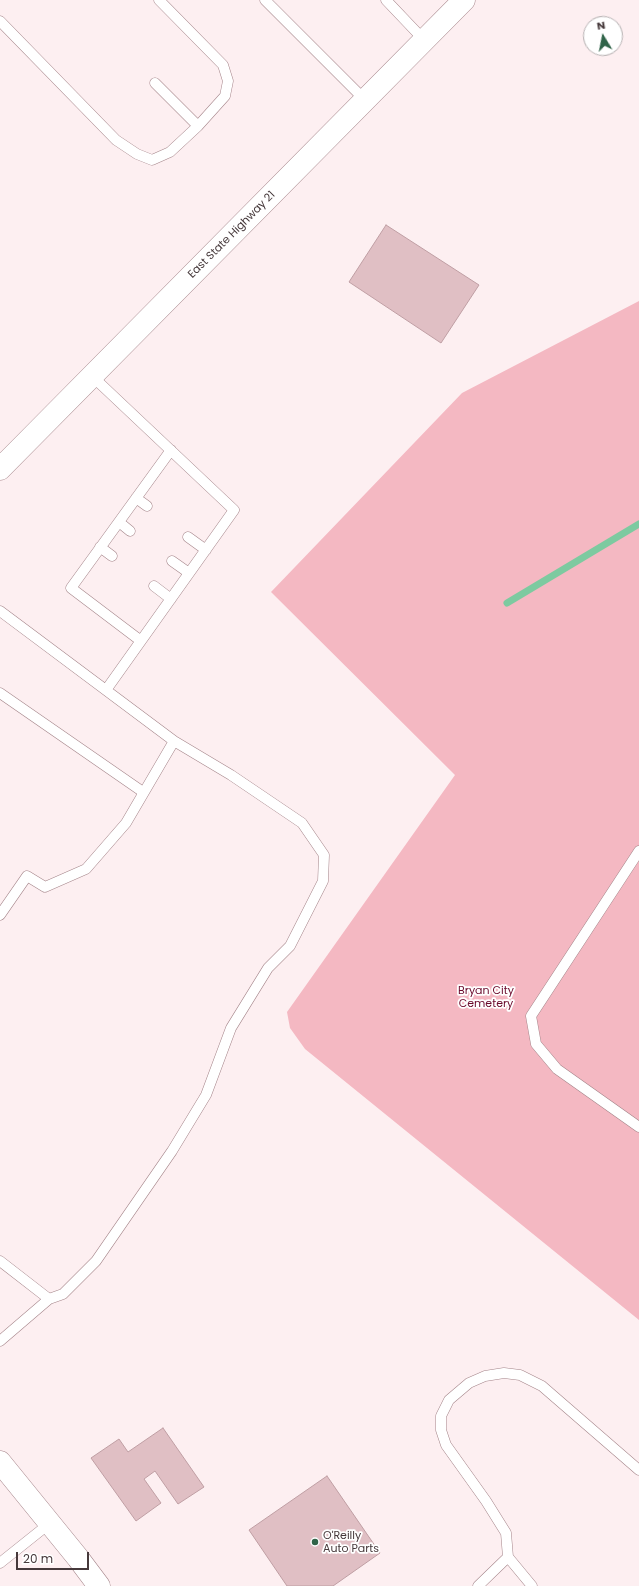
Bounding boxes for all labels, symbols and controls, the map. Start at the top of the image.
north arrow [583,16,623,56]
text: N [596,17,607,34]
street label: East State Highway 21 [186,189,278,281]
park label: Bryan City Cemetery [458,984,514,1010]
place label: O'Reilly Auto Parts [323,1529,379,1555]
marker: O'Reilly Auto Parts [310,1537,320,1547]
scale bar [18,1544,91,1570]
text: 20 m [23,1550,53,1567]

